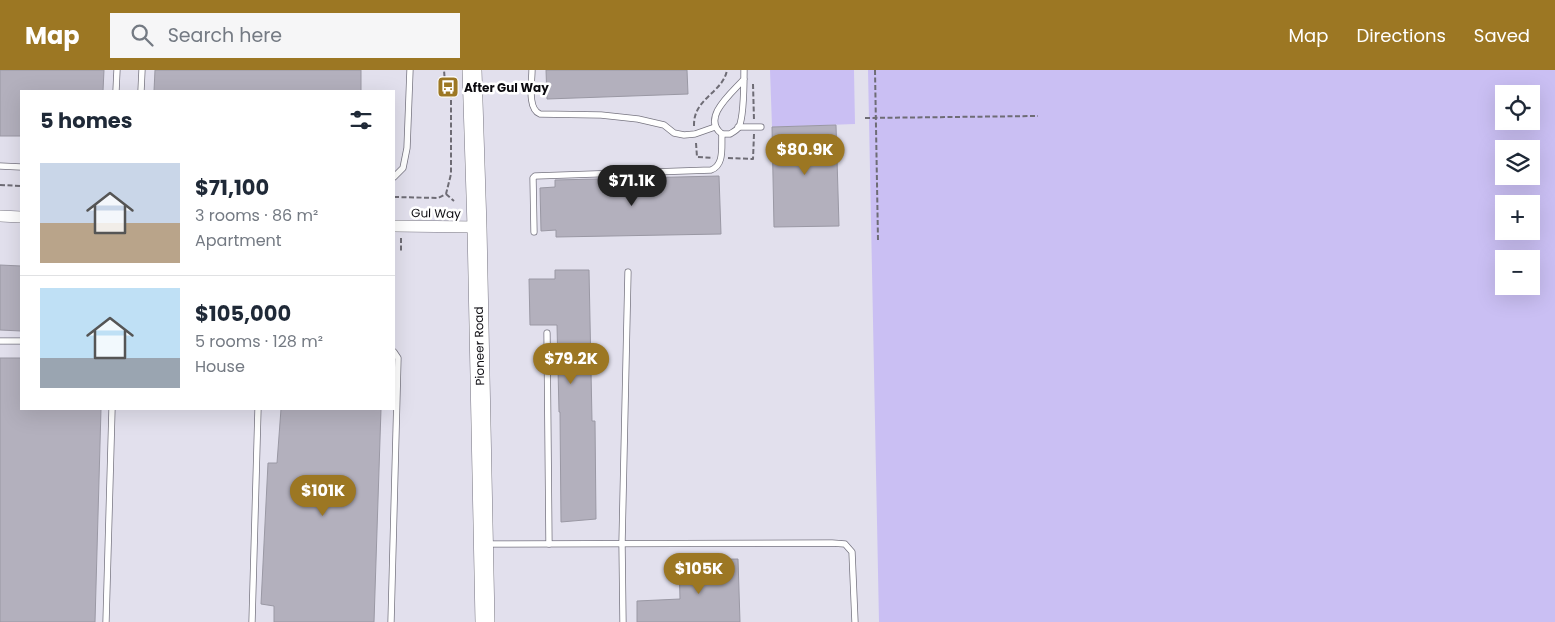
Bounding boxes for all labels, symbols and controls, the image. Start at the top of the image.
search box [110,13,460,58]
text: Map [25,19,80,52]
icon: search [128,21,156,49]
text: Search here [168,22,282,49]
text: Map [1289,23,1328,48]
text: Directions [1356,23,1446,48]
text: Saved [1474,23,1530,48]
bus stop icon: After Gul Way [436,75,460,99]
place label: After Gul Way [464,79,549,96]
map controls [1495,85,1540,295]
button: locate [1495,85,1540,130]
text: 5 homes [40,106,133,135]
icon: filters [347,106,375,134]
pin: $80.9K [764,134,846,176]
text: $80.9K [777,138,833,161]
button: layers [1495,140,1540,185]
pin: $71.1K [591,164,673,207]
text: $71.1K [609,169,655,192]
text: $71,100 [195,173,269,202]
icon: home [80,183,140,243]
button: + [1495,195,1540,240]
text: 3 rooms · 86 m² [195,204,318,227]
street label: Gul Way [411,204,461,222]
text: Apartment [195,229,282,252]
button: − [1495,250,1540,295]
text: $105,000 [195,299,291,328]
street label: Pioneer Road [470,306,488,386]
icon: home [80,308,140,368]
text: 5 rooms · 128 m² [195,330,323,353]
pin: $79.2K [530,342,612,385]
text: $79.2K [544,347,598,370]
text: House [195,355,245,378]
pin: $101K [288,474,358,517]
text: $101K [301,479,345,502]
pin: $105K [664,552,734,595]
text: $105K [675,557,723,580]

